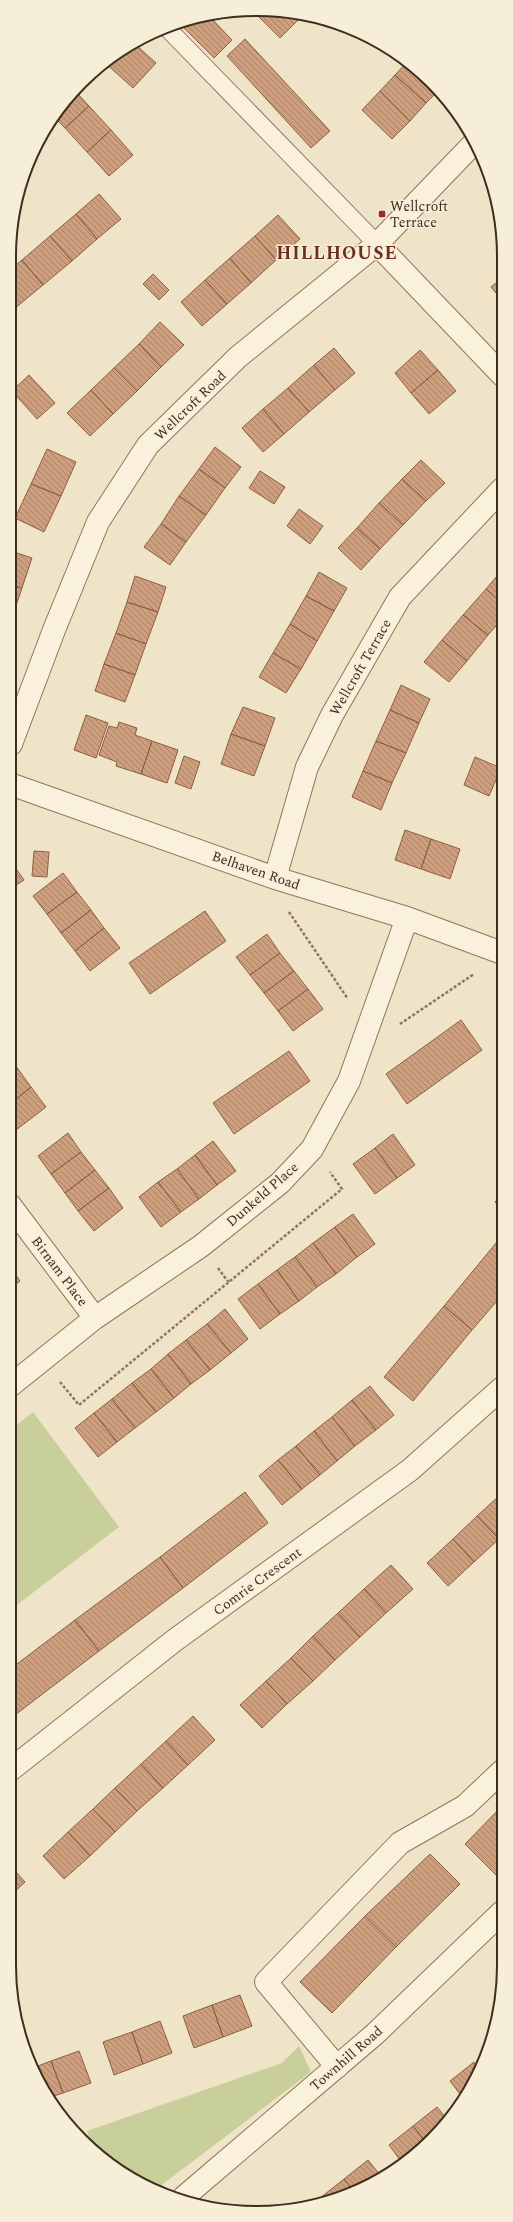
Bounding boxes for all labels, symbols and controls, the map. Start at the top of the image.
place label: Wellcroft Terrace [390,196,448,233]
marker: Wellcroft Terrace [377,209,387,219]
district label: HILLHOUSE [276,240,398,267]
street label: Wellcroft Road [150,365,231,445]
street label: Wellcroft Terrace [324,615,397,720]
street label: Belhaven Road [209,846,303,895]
street label: Dunkeld Place [221,1157,303,1232]
street label: Birnam Place [26,1232,93,1311]
street label: Comrie Crescent [209,1542,306,1621]
street label: Townhill Road [305,2021,388,2096]

